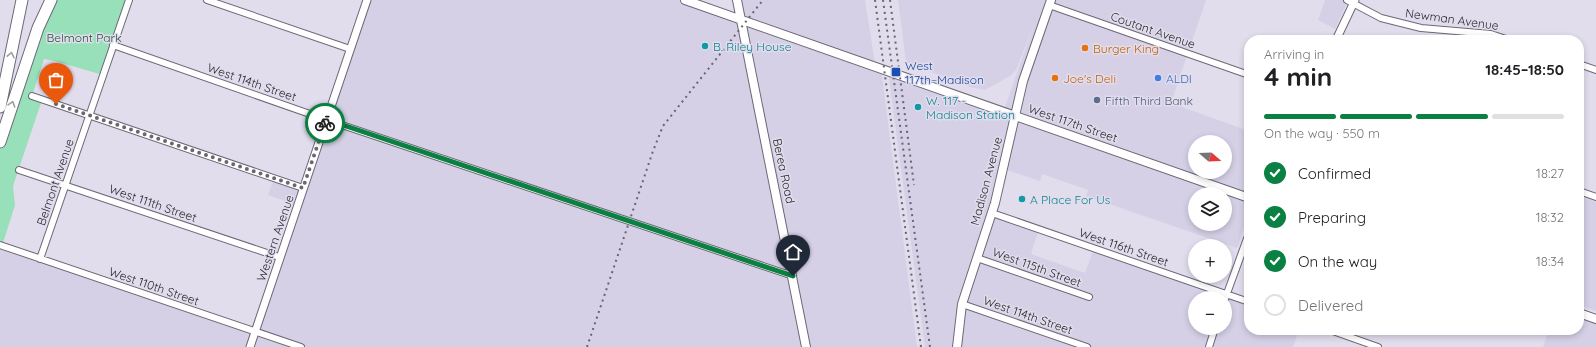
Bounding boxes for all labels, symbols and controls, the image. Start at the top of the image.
street label: Newman Avenue [1404,5,1500,33]
street label: Coutant Avenue [1109,8,1198,52]
park label: Belmont Park [46,30,122,45]
place label: B. Riley House [713,39,792,54]
marker: B. Riley House [700,41,710,51]
place label: Burger King [1093,41,1159,56]
marker: Burger King [1080,43,1090,53]
text: Arriving in [1264,46,1324,62]
one-way arrow [6,51,14,58]
place label: West 117th–Madison [905,58,984,87]
street label: West 114th Street [206,60,298,104]
text: 4 min [1264,60,1332,93]
text: 18:45–18:50 [1485,60,1564,79]
pin [39,63,73,104]
marker: West 117th–Madison [890,66,902,78]
icon: bag [45,69,67,91]
place label: Joe's Deli [1063,71,1116,86]
place label: ALDI [1166,71,1192,86]
marker: Joe's Deli [1050,73,1060,83]
marker: ALDI [1153,73,1163,83]
place label: W. 117 - Madison Station [926,93,1015,122]
place label: Fifth Third Bank [1105,93,1193,108]
marker: Fifth Third Bank [1092,95,1102,105]
one-way arrow [7,101,16,108]
street label: West 117th Street [1027,101,1119,145]
marker: W. 117 - Madison Station [913,102,923,112]
courier [305,103,345,143]
icon: bike [314,112,336,134]
text: On the way · 550 m [1264,125,1380,141]
street label: Madison Avenue [967,135,1005,227]
north arrow [1188,135,1232,179]
map controls [1188,135,1232,335]
street label: Belmont Avenue [33,136,77,227]
street label: Berea Road [770,137,798,205]
icon: check [1264,162,1286,184]
text: Confirmed [1298,164,1371,183]
text: 18:27 [1536,165,1564,181]
street label: West 111th Street [107,181,199,225]
button: layers [1188,187,1232,231]
place label: A Place For Us [1030,192,1111,207]
street label: Western Avenue [253,193,297,283]
marker: A Place For Us [1017,194,1027,204]
icon: check [1264,206,1286,228]
text: Preparing [1298,208,1366,227]
text: 18:32 [1536,209,1564,225]
street label: West 116th Street [1077,225,1171,269]
pin [776,235,810,276]
button: + [1188,239,1232,283]
icon: home [782,241,804,263]
street label: West 115th Street [990,244,1084,290]
icon: check [1264,250,1286,272]
text: On the way [1298,252,1377,271]
text: 18:34 [1536,253,1564,269]
street label: West 110th Street [107,264,201,308]
button: − [1188,291,1232,335]
street label: West 114th Street [982,293,1074,337]
text: Delivered [1298,296,1363,315]

